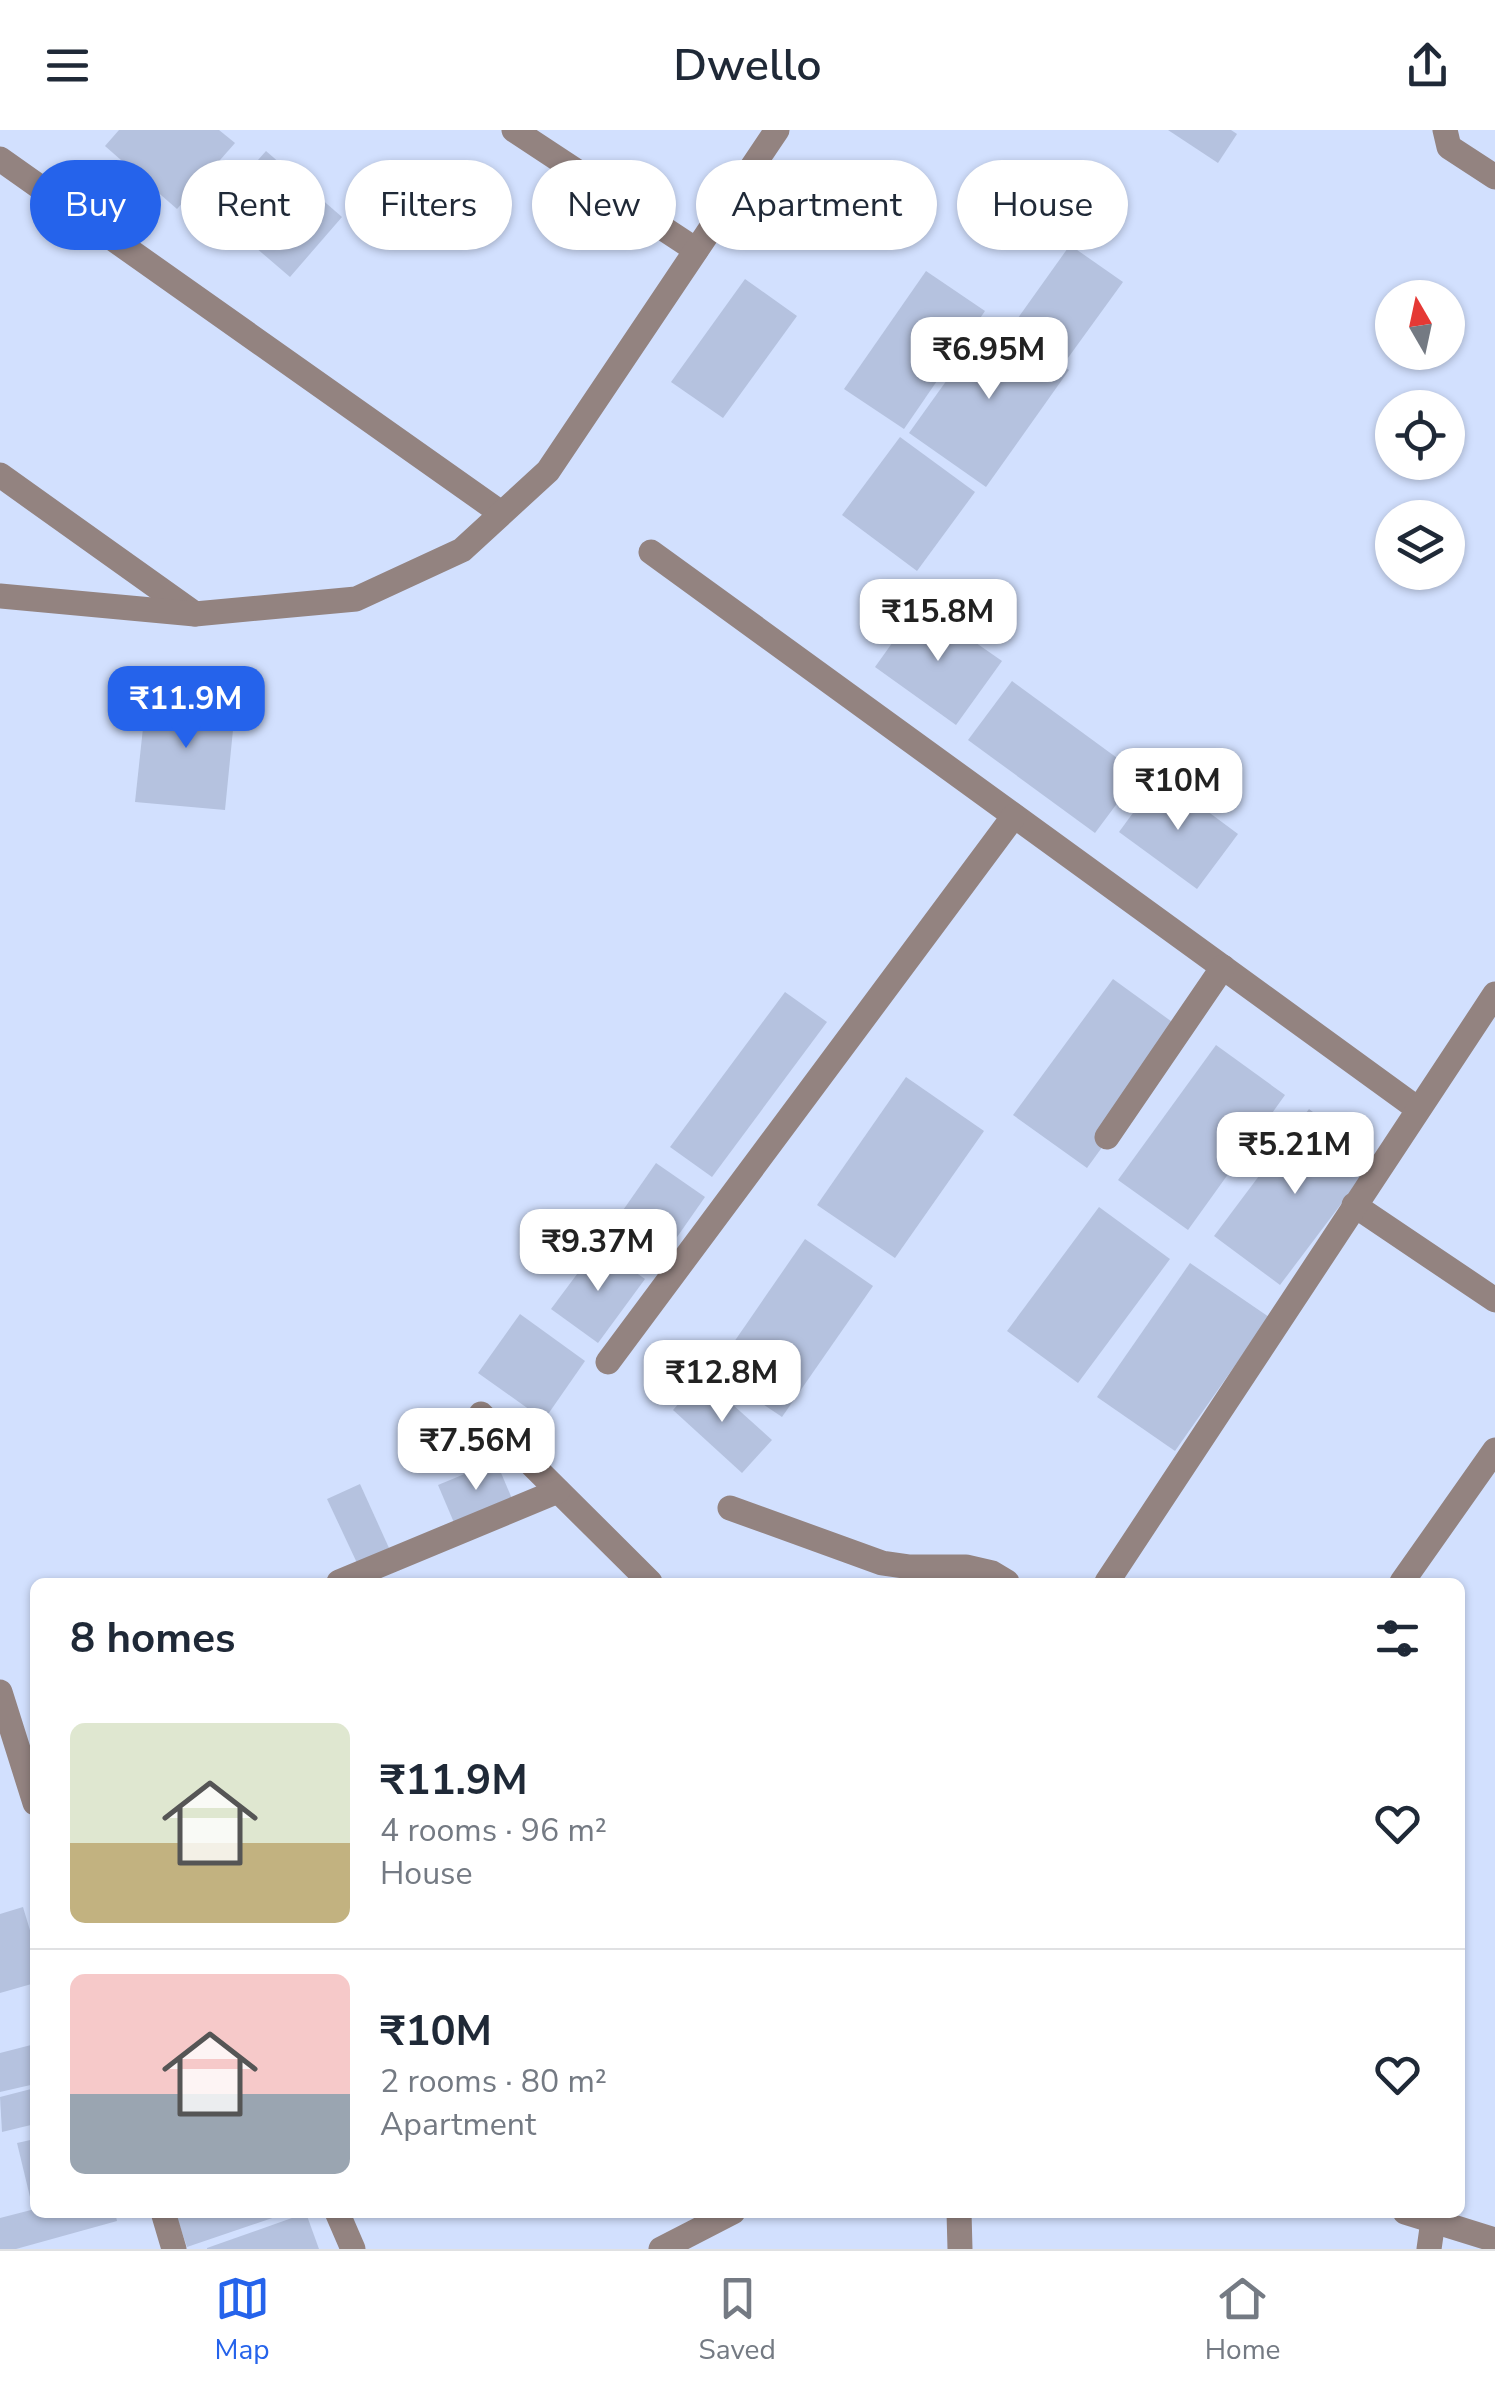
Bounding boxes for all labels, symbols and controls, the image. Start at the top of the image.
text: Dwello [673,35,822,96]
icon: menu [40,38,95,93]
icon: share [1400,38,1455,93]
chip: Buy [30,160,161,250]
chip: Rent [181,160,325,250]
chip: Filters [345,160,512,250]
chip: New [532,160,676,250]
chip: Apartment [696,160,937,250]
chip: House [957,160,1128,250]
north arrow [1375,280,1465,370]
map controls [1375,280,1465,590]
pin: ₹6.95M [908,317,1070,402]
text: ₹6.95M [933,328,1045,371]
button: locate [1375,390,1465,480]
button: layers [1375,500,1465,590]
pin: ₹15.8M [857,579,1019,664]
text: ₹15.8M [882,590,994,633]
pin: ₹11.9M [105,666,267,751]
text: ₹11.9M [130,677,242,720]
pin: ₹10M [1119,748,1237,833]
text: ₹10M [1135,759,1221,802]
pin: ₹5.21M [1214,1112,1376,1197]
text: ₹5.21M [1239,1123,1351,1166]
pin: ₹9.37M [517,1209,679,1294]
text: ₹9.37M [542,1220,654,1263]
pin: ₹12.8M [641,1340,803,1425]
text: ₹12.8M [666,1351,778,1394]
pin: ₹7.56M [395,1408,557,1493]
text: ₹7.56M [420,1419,532,1462]
text: 8 homes [70,1610,235,1667]
icon: filters [1370,1611,1425,1666]
text: ₹11.9M [380,1752,528,1809]
icon: home [150,1763,270,1883]
icon: heart [1370,1796,1425,1851]
text: 4 rooms · 96 m² [380,1809,607,1852]
text: House [380,1852,473,1895]
text: ₹10M [380,2003,492,2060]
icon: home [150,2014,270,2134]
icon: heart [1370,2047,1425,2102]
text: 2 rooms · 80 m² [380,2060,607,2103]
text: Apartment [380,2103,536,2146]
tab: Map [214,2271,270,2369]
tab: Saved [698,2271,776,2369]
tab: Home [1205,2271,1281,2369]

